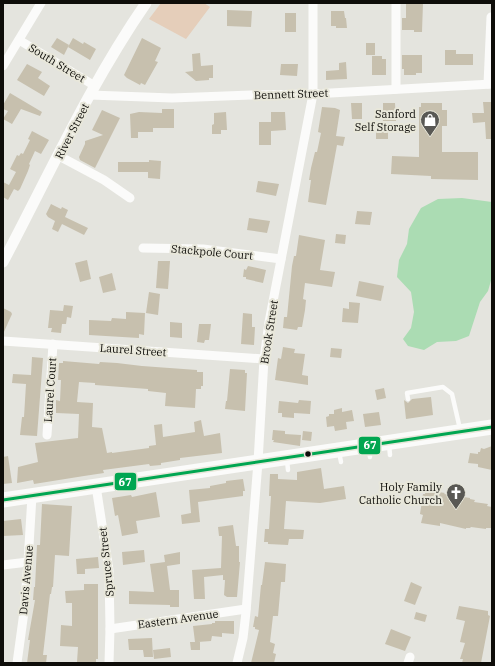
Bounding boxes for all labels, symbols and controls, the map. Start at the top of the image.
street label: South Street [26,41,88,85]
street label: Bennett Street [254,86,329,102]
street label: River Street [52,101,92,161]
place label: Sanford Self Storage [355,107,416,134]
shop icon: Sanford Self Storage [419,109,441,137]
street label: Stackpole Court [170,241,254,263]
street label: Brook Street [257,299,281,365]
street label: Laurel Street [99,341,167,359]
street label: Laurel Court [41,357,59,423]
line badge: 67 [358,436,381,455]
text: 67 [363,438,377,452]
unlabelled marker [303,449,313,459]
line badge: 67 [114,472,137,491]
text: 67 [118,475,132,489]
place label: Holy Family Catholic Church [359,480,442,507]
church icon: Holy Family Catholic Church [445,482,467,510]
street label: Spruce Street [95,526,117,598]
street label: Davis Avenue [16,545,36,615]
street label: Eastern Avenue [137,606,219,632]

